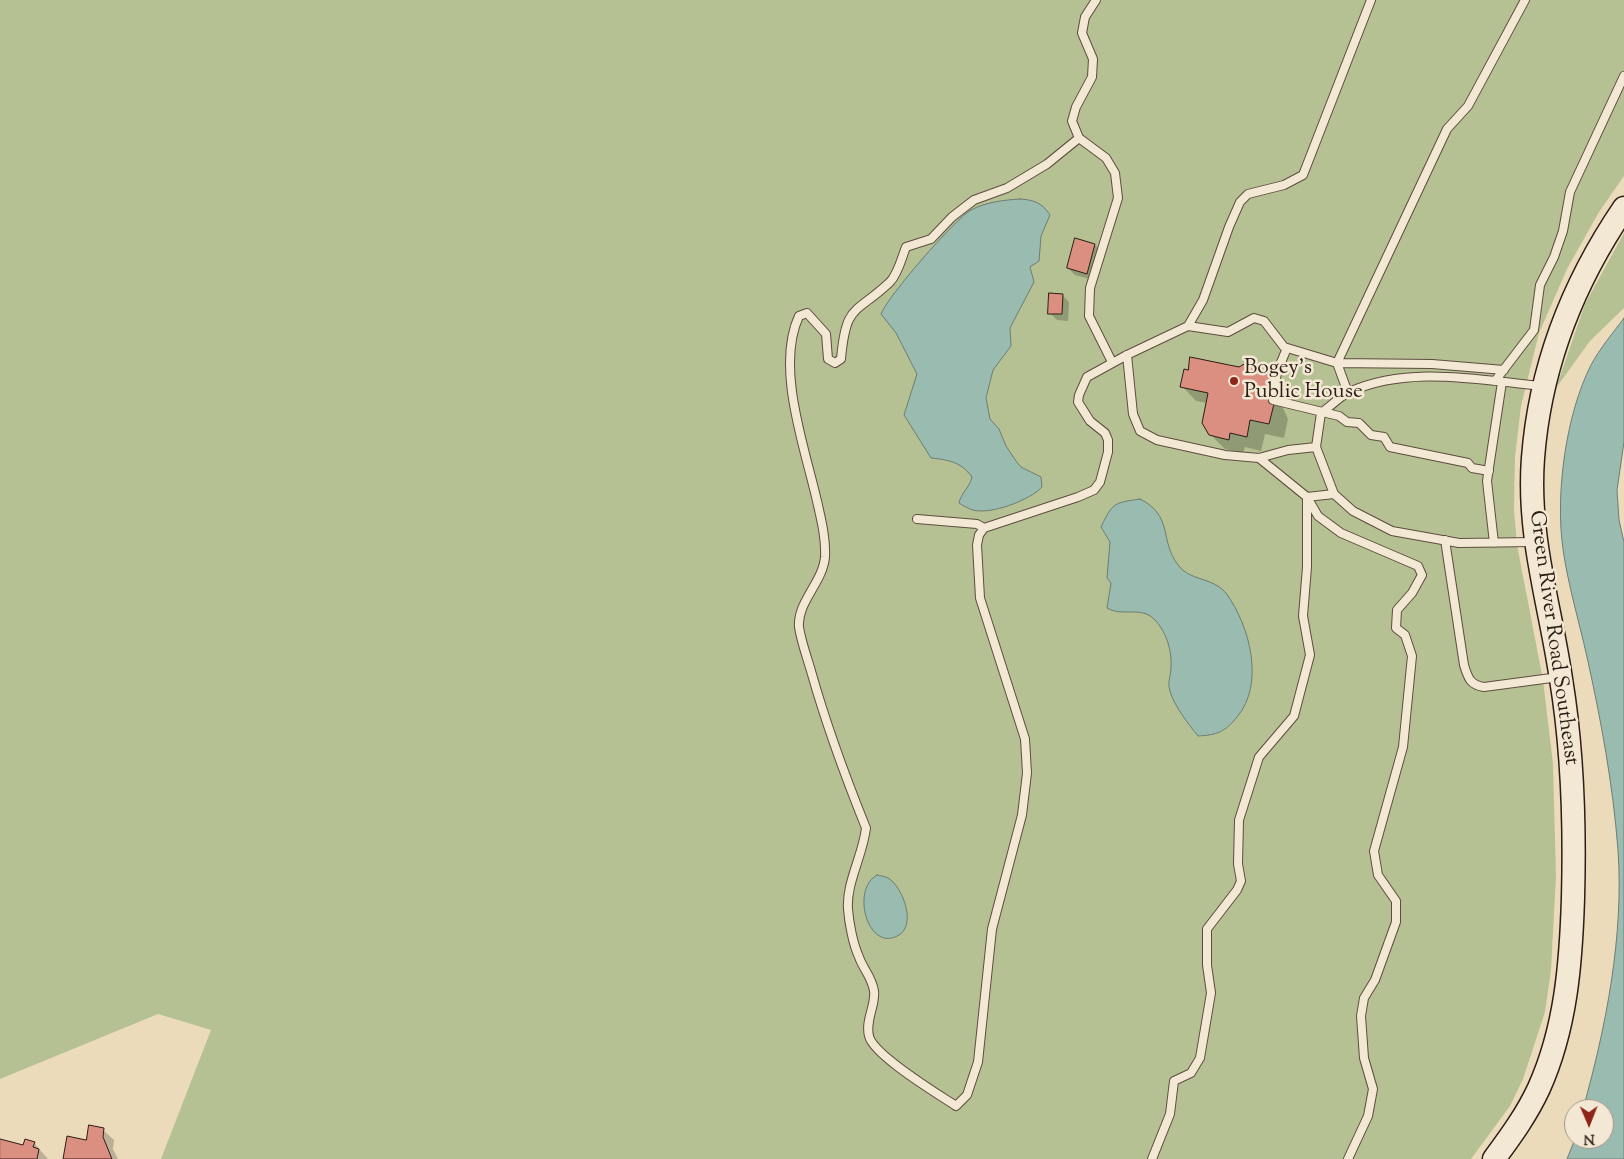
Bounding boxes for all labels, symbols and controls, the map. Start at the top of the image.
place label: Bogey's Public House [1244,356,1363,406]
marker: Bogey's Public House [1228,375,1240,387]
street label: Green River Road Southeast [1522,509,1582,767]
north arrow [1564,1099,1614,1149]
text: N [1583,1128,1595,1148]

